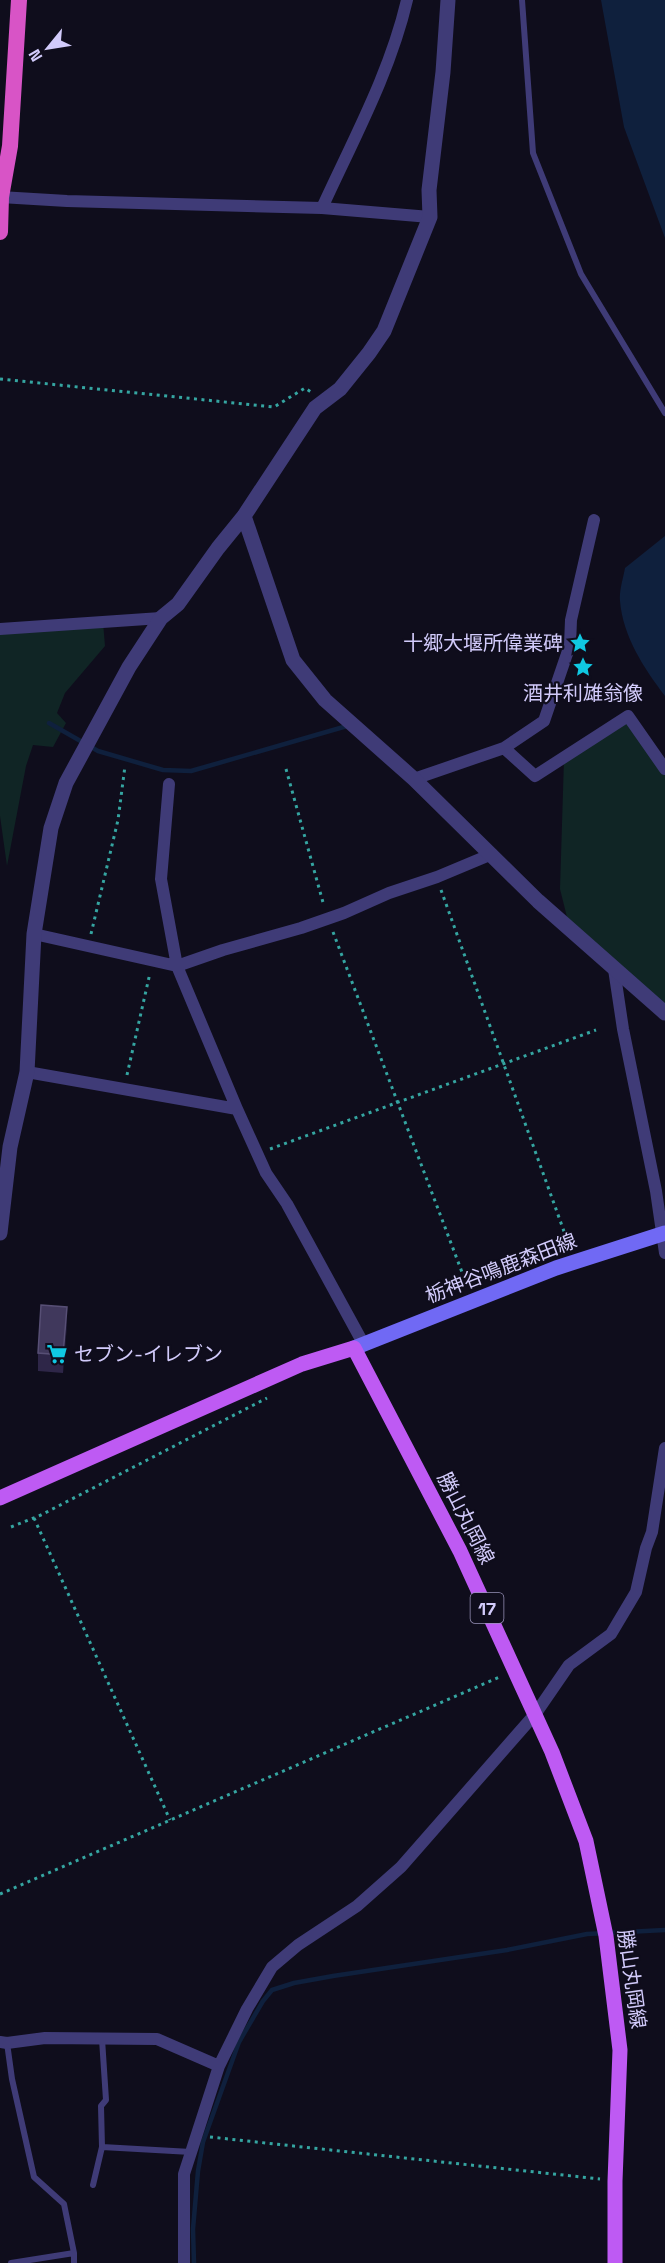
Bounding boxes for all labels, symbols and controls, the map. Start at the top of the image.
north arrow [18,18,78,78]
text: N [24,45,47,65]
place label: 十郷大堰所偉業碑 [403,630,563,656]
place icon: 十郷大堰所偉業碑 [568,631,592,655]
place icon: 酒井利雄翁像 [571,655,595,679]
place label: 酒井利雄翁像 [523,680,643,706]
street label: 栃神谷鳴鹿森田線 [422,1227,580,1309]
place label: セブン-イレブン [74,1341,223,1367]
supermarket icon: セブン-イレブン [45,1342,69,1366]
street label: 勝山丸岡線 [432,1468,500,1568]
road number: 17 [470,1593,504,1623]
street label: 勝山丸岡線 [612,1928,652,2030]

